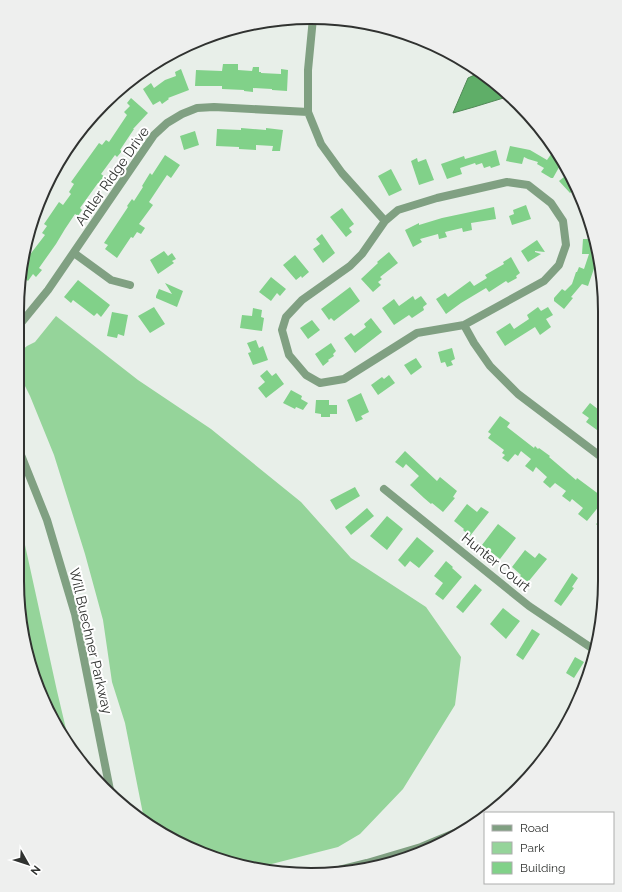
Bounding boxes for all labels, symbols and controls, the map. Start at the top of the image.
street label: Antler Ridge Drive [72,123,152,229]
street label: Hunter Court [459,529,534,595]
street label: Will Buechner Parkway [66,566,116,716]
legend [484,812,614,884]
text: Road [520,821,549,835]
text: Park [520,841,545,855]
north arrow [8,844,48,884]
text: Building [520,861,566,875]
text: N [28,863,43,877]

